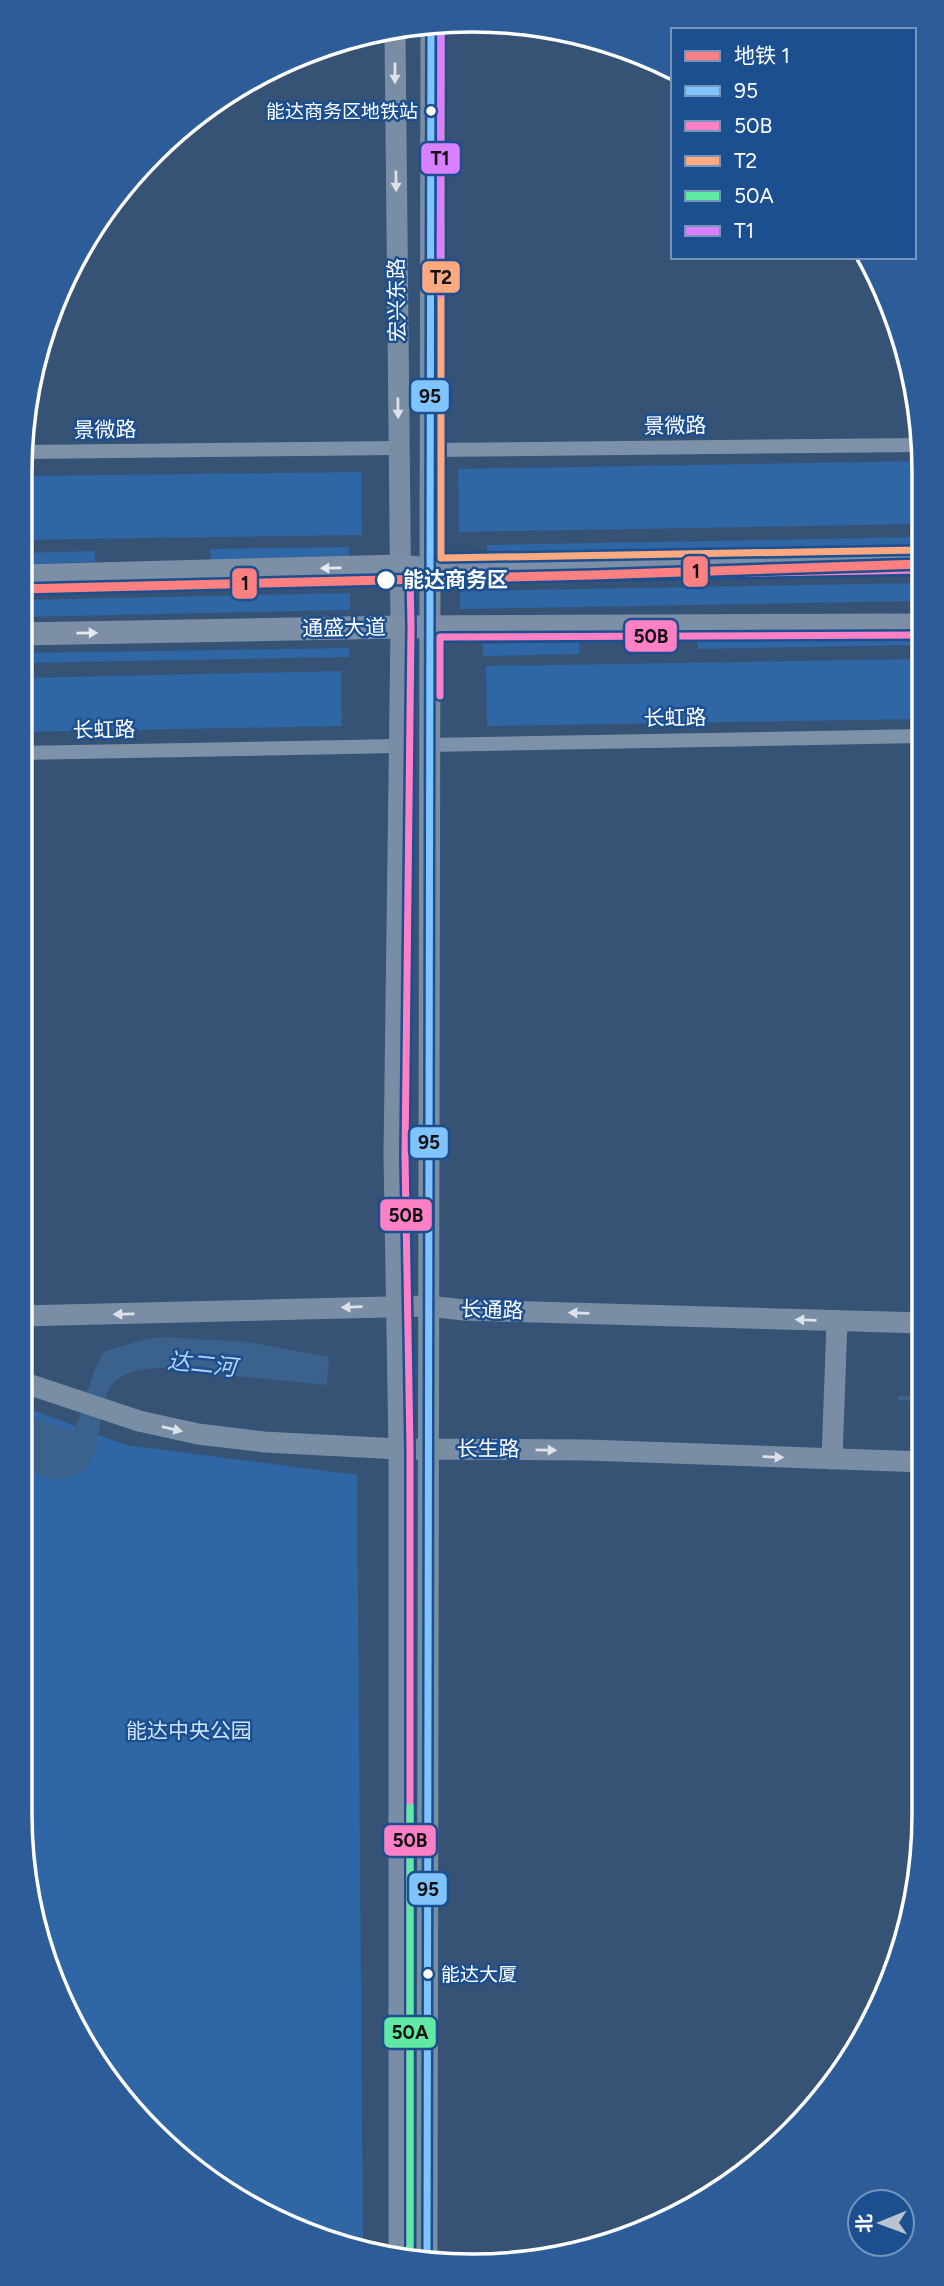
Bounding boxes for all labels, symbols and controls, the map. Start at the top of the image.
legend [671,28,916,259]
text: 地铁 1 [734,43,790,68]
one-way arrow [389,62,401,84]
text: 95 [734,78,758,103]
place label: 能达商务区地铁站 [266,100,418,123]
marker: 能达商务区地铁站 [424,104,438,118]
text: 50B [734,113,772,138]
line badge: T1 [420,142,461,175]
text: T1 [430,147,450,170]
text: T2 [734,148,757,173]
one-way arrow [390,170,401,192]
text: 50A [734,183,774,208]
text: T1 [734,218,754,243]
street label: 宏兴东路 [383,258,410,342]
line badge: T2 [421,260,461,294]
text: T2 [430,266,452,289]
line badge: 95 [410,379,450,413]
text: 95 [419,385,441,408]
one-way arrow [392,398,404,420]
street label: 景微路 [643,412,707,439]
street label: 景微路 [73,416,137,443]
line badge: 1 [682,555,709,588]
text: 1 [692,560,700,583]
one-way arrow [320,562,342,574]
line badge: 1 [231,567,258,600]
place label: 能达商务区 [403,567,508,592]
marker: 能达商务区 [375,569,397,591]
text: 1 [241,572,249,595]
street label: 通盛大道 [302,614,386,641]
line badge: 50B [624,619,678,653]
text: 50B [634,625,668,648]
one-way arrow [77,627,99,638]
street label: 长虹路 [643,704,707,731]
street label: 长虹路 [72,716,136,743]
line badge: 95 [409,1126,449,1159]
text: 95 [418,1131,440,1154]
line badge: 50B [379,1198,433,1232]
text: 50B [389,1204,423,1227]
street label: 长通路 [460,1296,524,1323]
one-way arrow [340,1302,362,1313]
one-way arrow [113,1308,135,1320]
one-way arrow [568,1308,590,1319]
one-way arrow [795,1314,817,1325]
water label: 达二河 [166,1346,242,1382]
one-way arrow [161,1423,183,1434]
street label: 长生路 [457,1436,520,1461]
one-way arrow [535,1444,557,1456]
one-way arrow [762,1451,784,1462]
park label: 能达中央公园 [126,1718,252,1743]
line badge: 50B [383,1824,437,1857]
text: 50B [393,1829,427,1852]
line badge: 95 [408,1872,448,1906]
text: 95 [417,1878,439,1901]
place label: 能达大厦 [441,1963,517,1986]
marker: 能达大厦 [421,1967,435,1981]
line badge: 50A [383,2016,437,2049]
text: 50A [392,2021,429,2044]
north arrow [846,2188,916,2258]
text: 北 [853,2214,876,2233]

